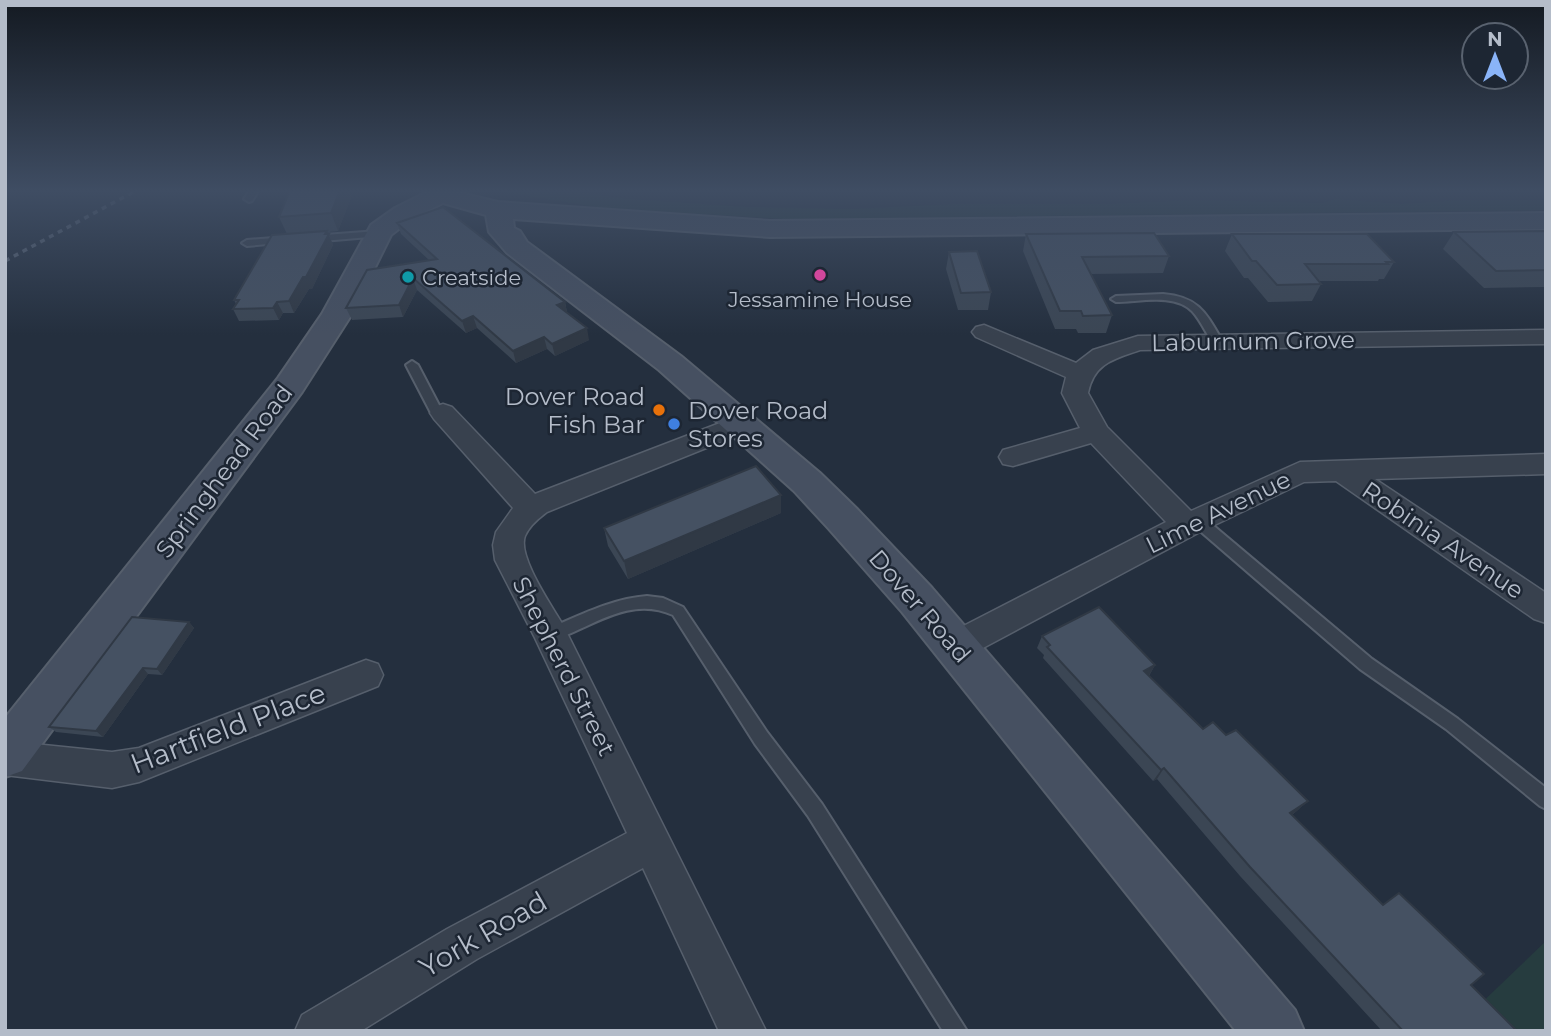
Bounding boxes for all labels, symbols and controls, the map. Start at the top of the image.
north arrow [1460,21,1530,91]
text: N [1487,28,1503,51]
place label: Creatside [422,265,521,290]
marker: Jessamine House [812,267,828,283]
marker: Creatside [400,269,416,285]
place label: Jessamine House [727,287,912,312]
street label: Laburnum Grove [1151,325,1355,357]
street label: Springhead Road [149,379,299,563]
place label: Dover Road Fish Bar [505,382,645,439]
place label: Dover Road Stores [688,396,828,453]
marker: Dover Road Fish Bar [651,402,667,418]
marker: Dover Road Stores [666,416,682,432]
street label: Lime Avenue [1141,464,1295,560]
street label: Robinia Avenue [1357,475,1529,605]
street label: Dover Road [863,544,977,668]
street label: Shepherd Street [506,572,622,761]
street label: Hartfield Place [126,675,330,781]
street label: York Road [413,884,553,984]

